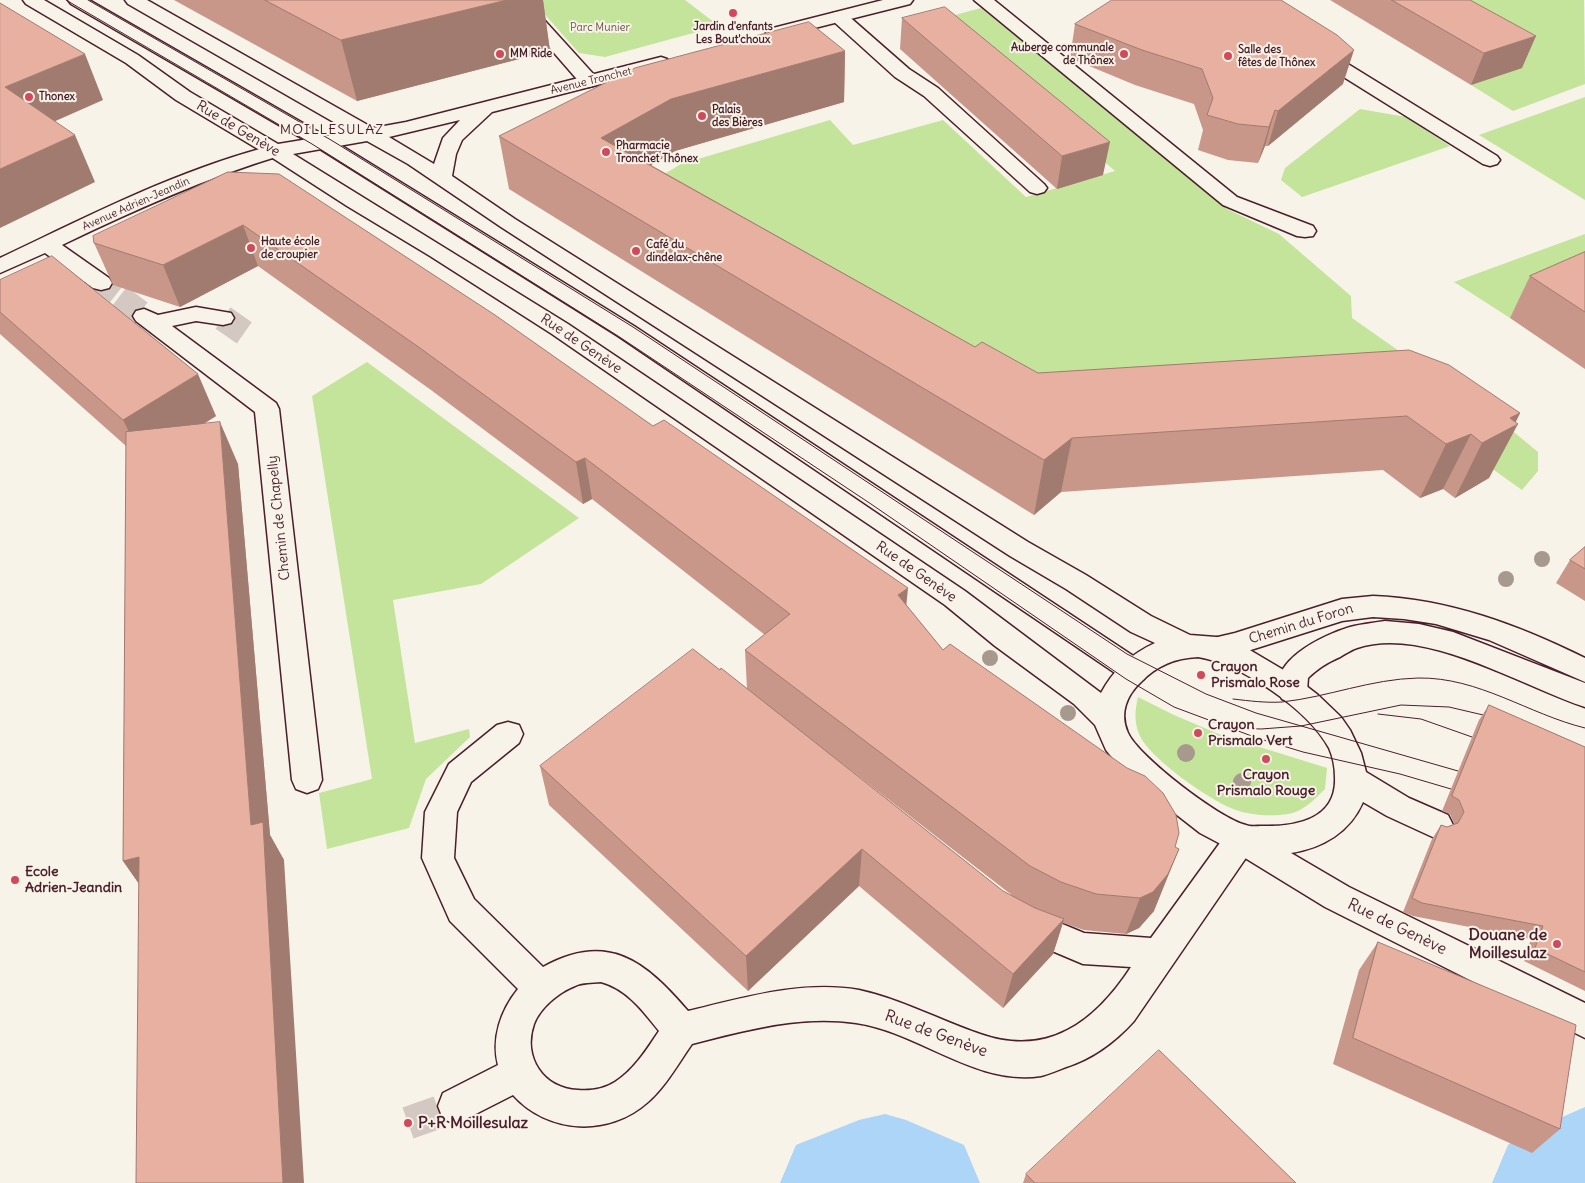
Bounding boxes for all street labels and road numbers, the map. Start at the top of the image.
street label: Avenue Tronchet [549,65,633,97]
street label: Rue de Genève [193,97,283,161]
street label: Avenue Adrien-Jeandin [80,174,192,234]
street label: Rue de Genève [537,311,625,377]
street label: Chemin de Chapelly [264,455,294,581]
street label: Rue de Genève [872,538,960,606]
street label: Chemin du Foron [1247,600,1355,648]
street label: Rue de Genève [1344,895,1450,959]
street label: Rue de Genève [882,1007,990,1061]

